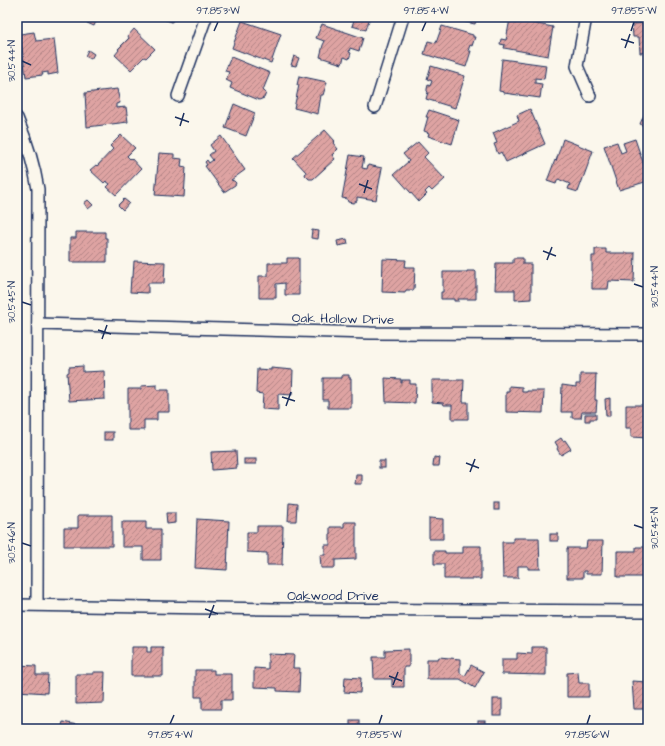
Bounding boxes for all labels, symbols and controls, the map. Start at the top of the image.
text: 97.853°W [196,4,240,18]
text: 97.854°W [403,4,449,18]
text: 97.855°W [611,4,657,18]
text: 30.544°N [5,40,19,82]
text: 30.544°N [648,266,662,308]
text: 30.545°N [5,281,19,323]
street label: Oak Hollow Drive [292,309,394,329]
text: 30.545°N [648,507,662,549]
text: 30.546°N [5,522,19,564]
street label: Oakwood Drive [287,587,379,605]
text: 97.854°W [147,728,193,742]
text: 97.855°W [356,728,402,742]
text: 97.856°W [565,728,610,742]

